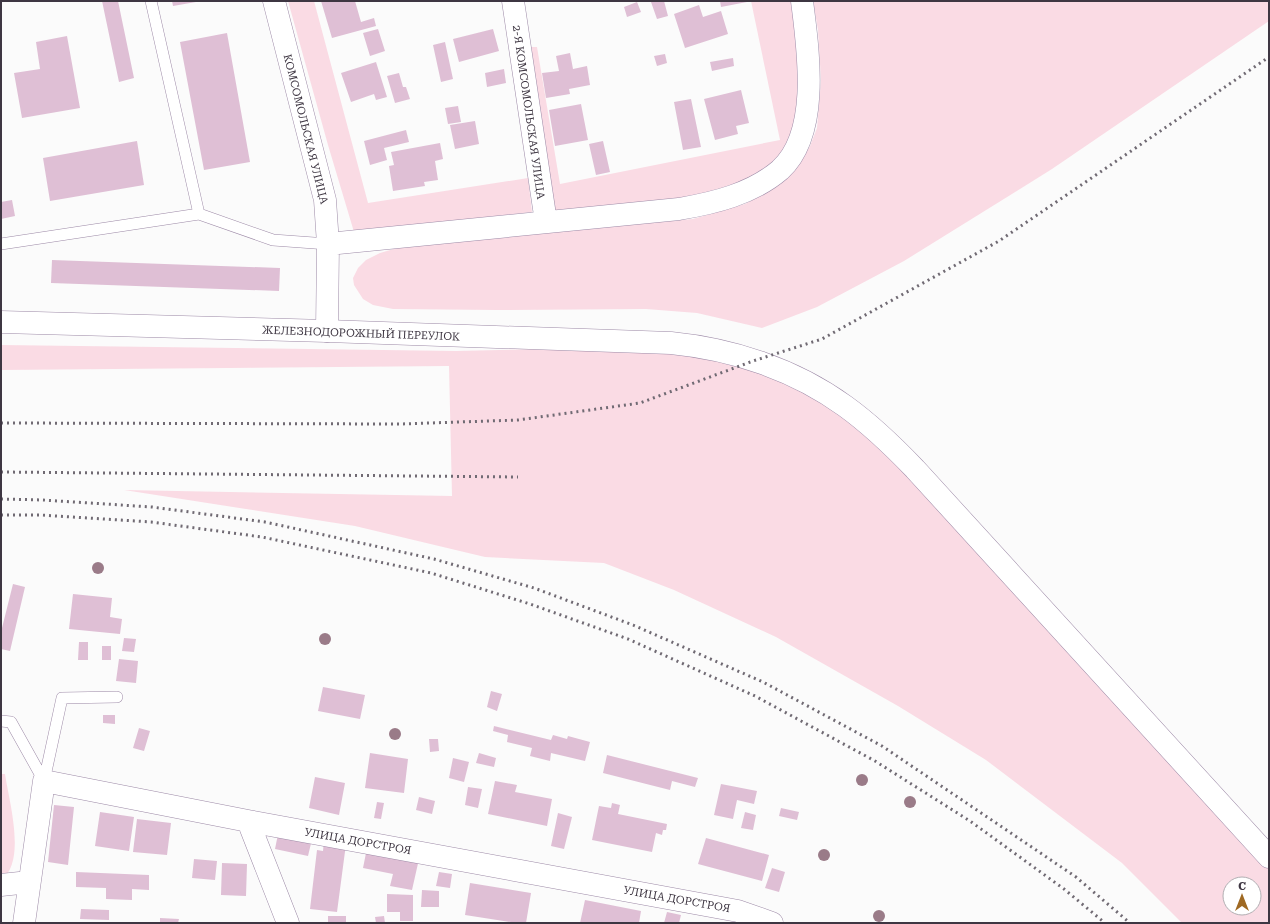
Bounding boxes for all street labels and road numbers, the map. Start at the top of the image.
street label: 2-Я КОМСОМОЛЬСКАЯ УЛИЦА [510,24,547,200]
street label: КОМСОМОЛЬСКАЯ УЛИЦА [281,53,331,206]
street label: ЖЕЛЕЗНОДОРОЖНЫЙ ПЕРЕУЛОК [262,323,460,343]
street label: УЛИЦА ДОРСТРОЯ [303,826,413,857]
street label: УЛИЦА ДОРСТРОЯ [622,884,732,915]

